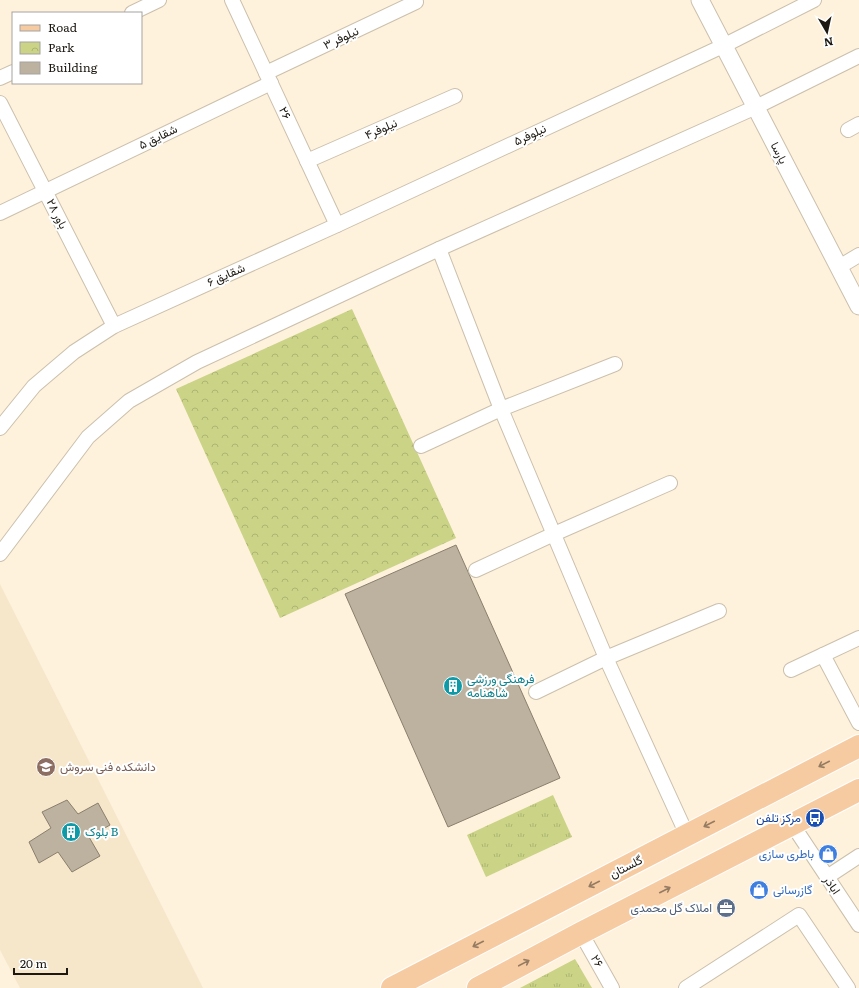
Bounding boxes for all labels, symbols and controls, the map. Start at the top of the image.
legend [12,12,142,84]
north arrow [807,12,847,52]
text: Road [48,18,78,36]
street label: نیلوفر ۳ [320,21,361,53]
text: N [823,34,835,51]
text: Park [48,38,75,56]
text: Building [48,58,98,76]
street label: ۲۶ [275,103,297,122]
street label: نیلوفر۴ [361,113,400,143]
street label: شقایق ۵ [135,119,180,153]
street label: نیلوفر۵ [510,119,549,149]
street label: پارسا [767,138,793,167]
street label: باور ۲۸ [43,195,73,232]
street label: شقایق ۶ [204,258,247,290]
place label: فرهنگی ورزشی شاهنامه [467,669,535,701]
building icon: فرهنگی ورزشی شاهنامه [442,675,464,697]
school or university icon: دانشکده فنی سروش [35,756,57,778]
place label: دانشکده فنی سروش [60,757,156,775]
one-way arrow [819,761,831,768]
bus stop icon: مرکز تلفن [804,807,826,829]
place label: مرکز تلفن [756,808,801,826]
building icon: بلوک B [60,821,82,843]
one-way arrow [703,821,715,828]
place label: بلوک B [85,822,119,840]
shop icon: باطری سازی [817,843,839,865]
place label: باطری سازی [759,844,814,862]
street label: گلستان [606,850,645,882]
street label: اباذر [819,871,846,897]
shop icon: گازرسانی [748,879,770,901]
place label: گازرسانی [773,880,812,898]
one-way arrow [588,881,600,888]
one-way arrow [658,886,670,894]
office icon: املاک گل محمدی [715,897,737,919]
place label: املاک گل محمدی [631,898,712,916]
one-way arrow [472,940,484,948]
scale bar [14,950,67,976]
street label: ۲۶ [587,951,609,970]
text: 20 m [20,954,47,972]
one-way arrow [518,959,530,966]

